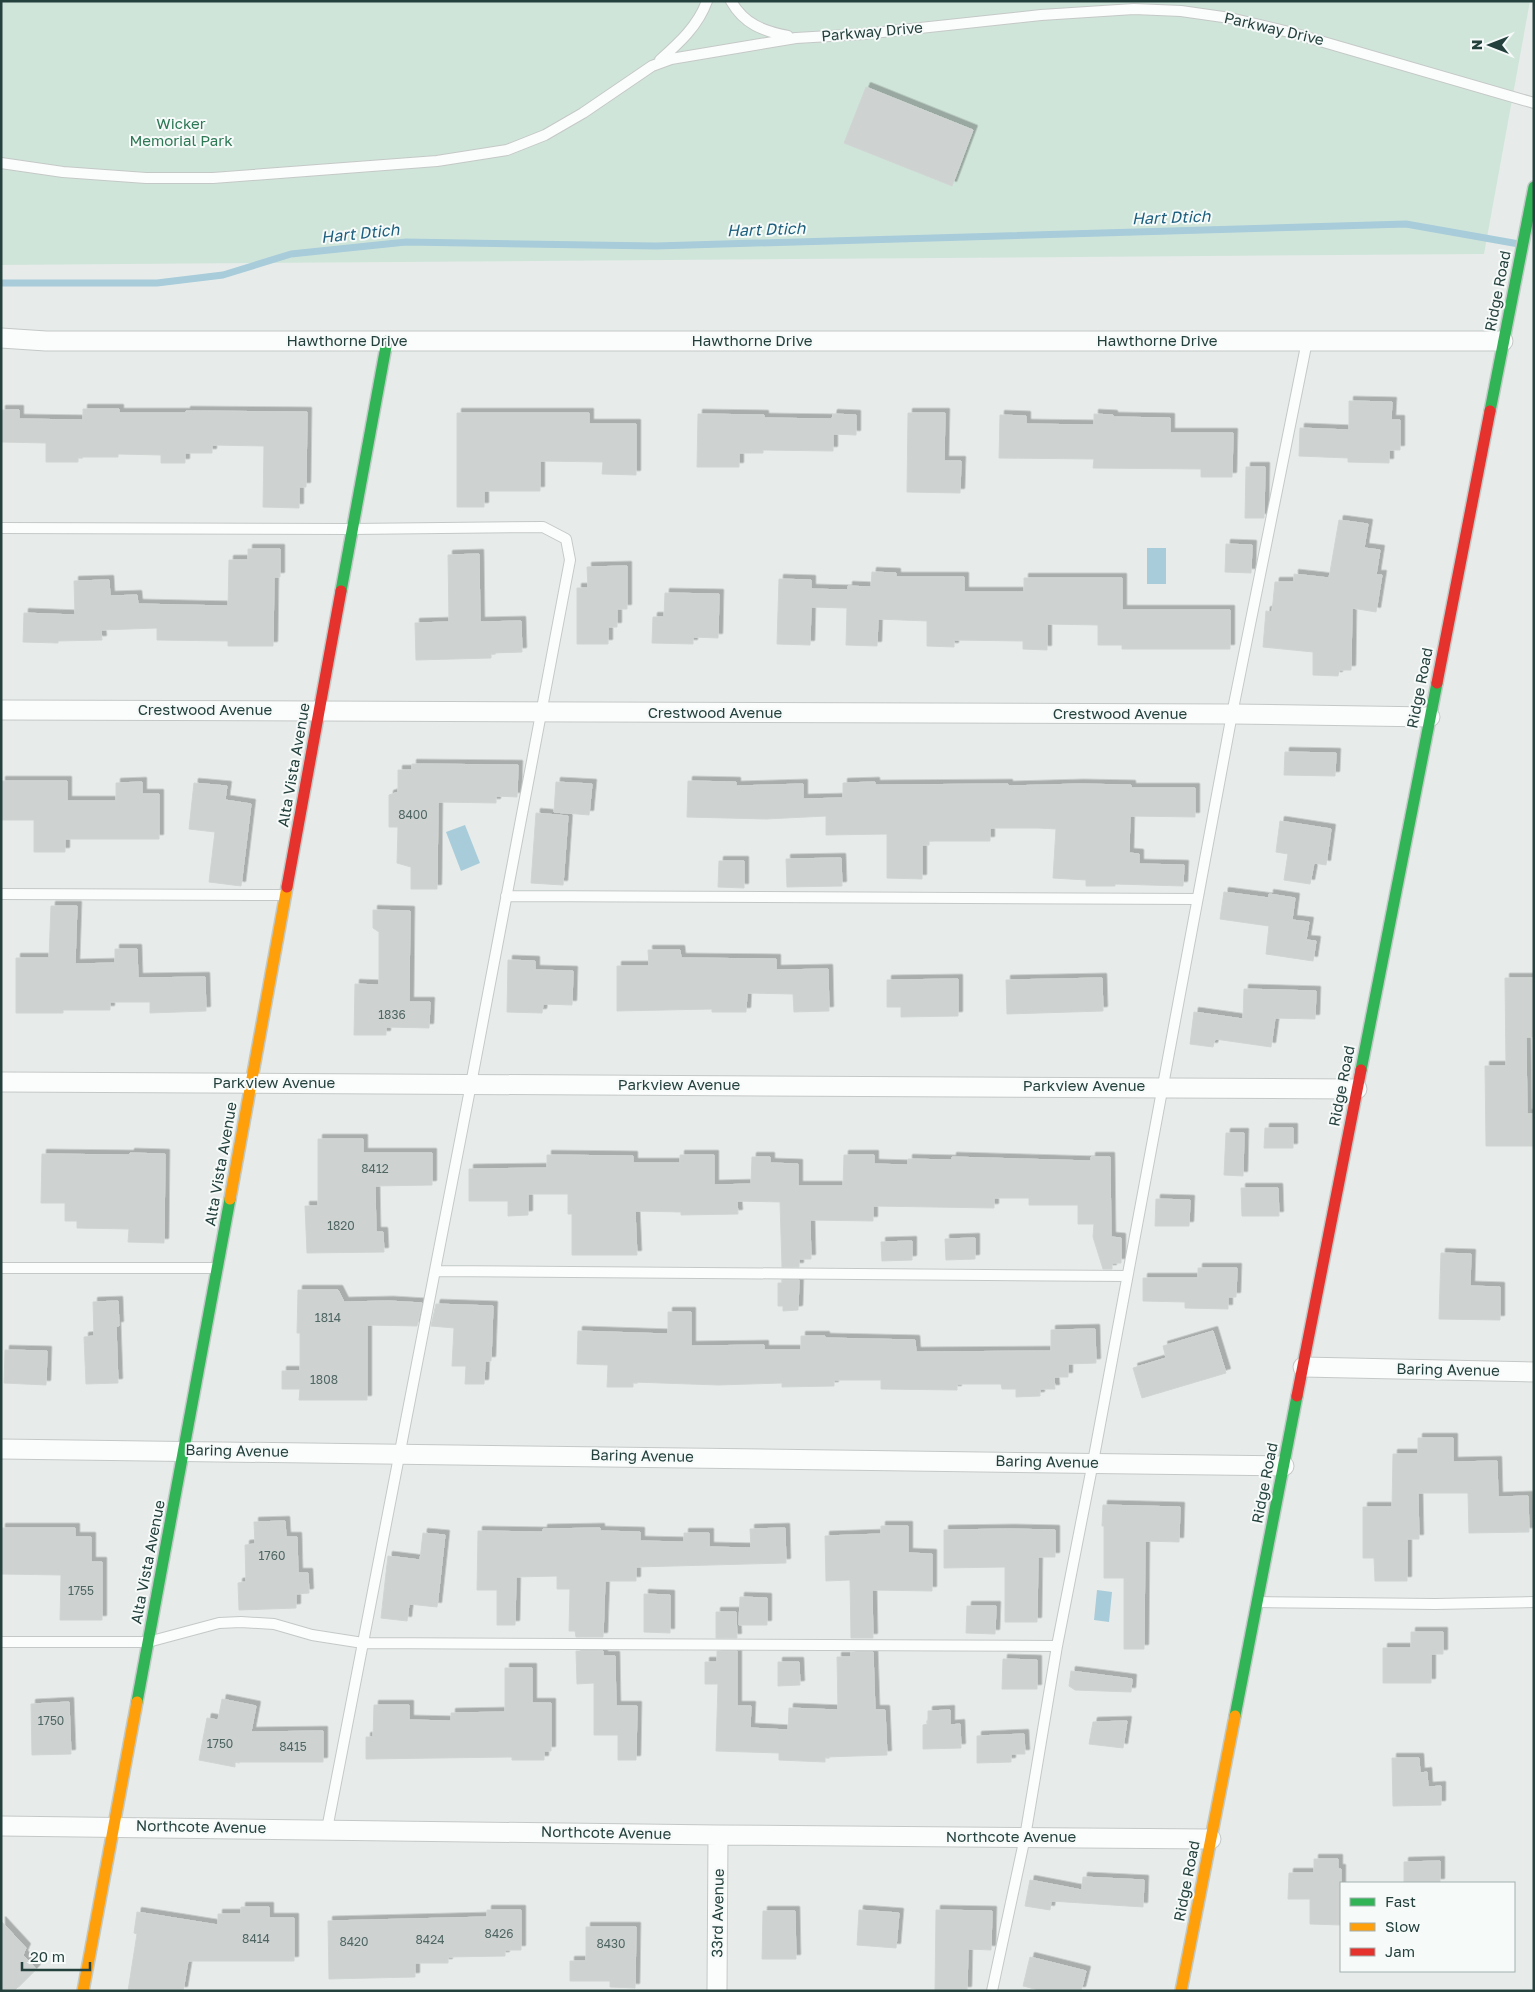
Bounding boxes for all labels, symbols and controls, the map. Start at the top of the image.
street label: Parkway Drive [1223,8,1326,48]
street label: Parkway Drive [820,18,924,44]
north arrow [1465,20,1515,70]
text: N [1468,40,1485,50]
park label: Wicker Memorial Park [129,114,233,149]
water label: Hart Dtich [1131,206,1212,228]
water label: Hart Dtich [726,218,807,240]
water label: Hart Dtich [320,219,401,247]
street label: Ridge Road [1480,249,1514,333]
street label: Hawthorne Drive [286,331,408,349]
street label: Hawthorne Drive [691,331,813,349]
street label: Hawthorne Drive [1096,331,1218,349]
street label: Ridge Road [1402,646,1436,730]
street label: Crestwood Avenue [138,700,273,718]
street label: Alta Vista Avenue [273,701,313,828]
street label: Crestwood Avenue [648,703,783,721]
street label: Crestwood Avenue [1053,704,1188,722]
house number: 8400 [398,807,428,822]
house number: 1836 [378,1007,406,1022]
street label: Ridge Road [1324,1044,1358,1128]
street label: Parkview Avenue [213,1073,336,1091]
street label: Parkview Avenue [618,1075,741,1093]
street label: Parkview Avenue [1023,1076,1146,1094]
street label: Alta Vista Avenue [200,1100,240,1227]
house number: 8412 [361,1161,389,1176]
house number: 1820 [327,1218,355,1233]
house number: 1814 [315,1310,341,1325]
street label: Baring Avenue [1396,1359,1500,1379]
house number: 1808 [310,1372,338,1387]
street label: Baring Avenue [185,1440,289,1460]
street label: Ridge Road [1247,1441,1281,1525]
street label: Baring Avenue [590,1445,694,1465]
street label: Baring Avenue [995,1451,1099,1471]
street label: Alta Vista Avenue [126,1498,168,1625]
house number: 1760 [259,1548,285,1563]
house number: 1755 [68,1583,94,1598]
house number: 1750 [38,1713,64,1728]
house number: 1750 [207,1736,233,1751]
house number: 8415 [279,1739,307,1754]
street label: Northcote Avenue [136,1816,267,1836]
street label: Northcote Avenue [541,1822,672,1842]
street label: Northcote Avenue [946,1827,1076,1845]
street label: Ridge Road [1169,1839,1203,1923]
street label: 33rd Avenue [707,1868,727,1958]
legend [1340,1882,1515,1972]
text: Fast [1385,1892,1416,1910]
text: Slow [1385,1917,1420,1935]
house number: 8426 [485,1926,513,1941]
house number: 8414 [242,1931,270,1946]
house number: 8424 [416,1932,444,1947]
house number: 8420 [339,1934,369,1949]
house number: 8430 [596,1936,626,1951]
scale bar [22,1940,90,1972]
text: Jam [1385,1942,1415,1960]
text: 20 m [30,1947,65,1965]

